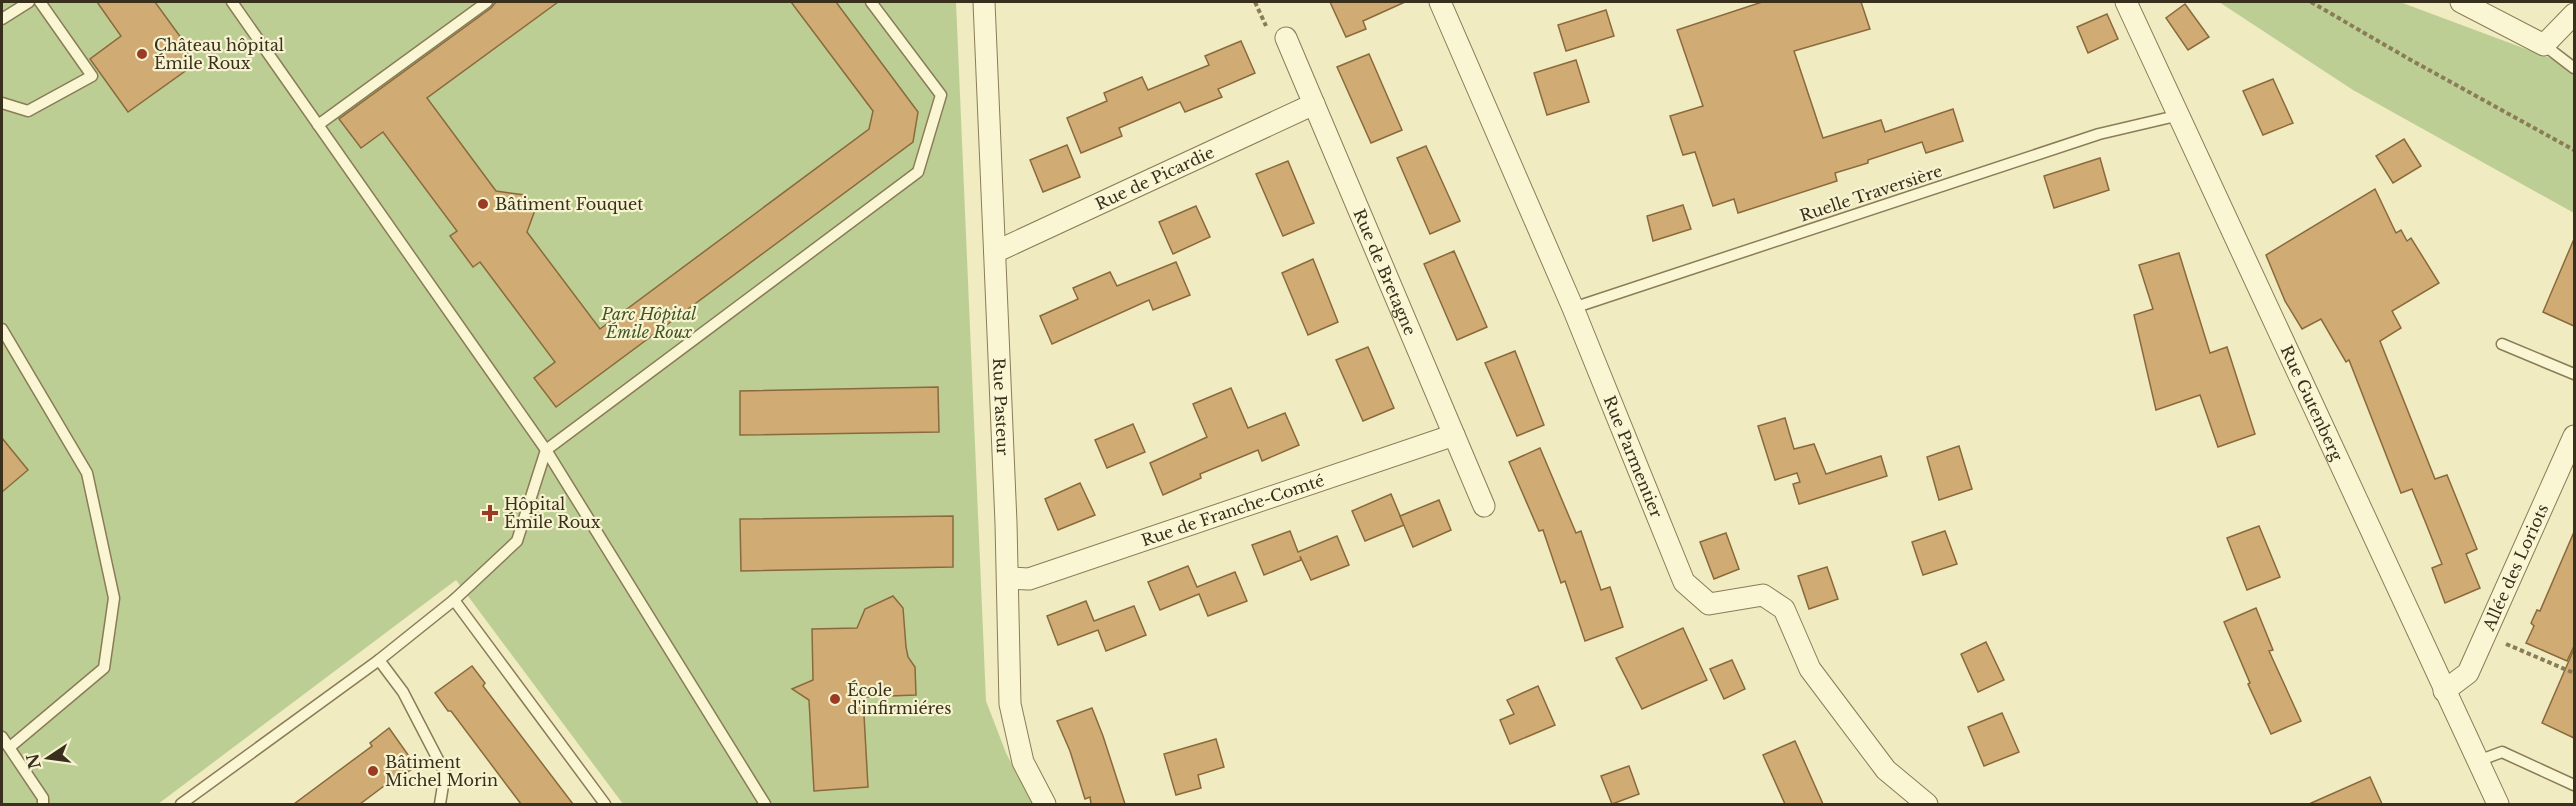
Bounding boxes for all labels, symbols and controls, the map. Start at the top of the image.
place label: Château hôpital Émile Roux [154,35,284,73]
marker: Château hôpital Émile Roux [135,47,149,61]
street label: Rue de Picardie [1092,142,1217,214]
street label: Ruelle Traversière [1797,161,1945,225]
place label: Bâtiment Fouquet [495,194,643,214]
marker: Bâtiment Fouquet [476,197,490,211]
street label: Rue de Bretagne [1349,206,1421,338]
park label: Parc Hôpital Émile Roux [601,304,697,342]
street label: Rue Gutenberg [2277,342,2348,464]
street label: Rue Pasteur [989,357,1013,456]
street label: Rue Parmentier [1600,393,1667,521]
street label: Rue de Franche-Comté [1139,470,1327,550]
place label: Hôpital Émile Roux [504,494,601,532]
street label: Allée des Loriots [2478,501,2552,634]
marker: Hôpital Émile Roux [481,504,499,522]
place label: École d'infirmiéres [847,680,951,718]
marker: École d'infirmiéres [828,692,842,706]
north arrow [18,728,78,788]
text: N [22,752,45,771]
place label: Bâtiment Michel Morin [385,752,498,790]
marker: Bâtiment Michel Morin [366,764,380,778]

